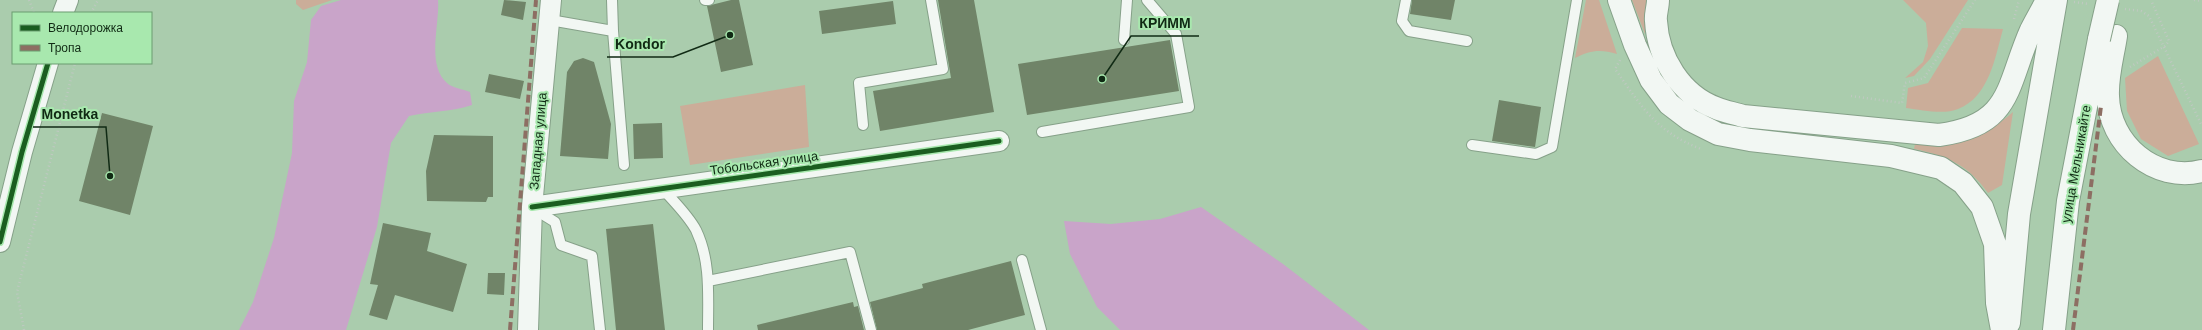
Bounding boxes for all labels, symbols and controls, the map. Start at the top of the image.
callout: КРИММ [1131,10,1199,36]
legend [12,12,152,64]
text: КРИММ [1139,15,1191,31]
text: Велодорожка [48,21,123,35]
callout: Kondor [607,31,673,57]
text: Kondor [615,36,665,52]
text: Тропа [48,41,82,55]
street label: Западная улица [526,91,550,190]
callout: Monetka [33,101,106,127]
street label: улица Мельникайте [2058,104,2094,224]
text: Monetka [42,106,99,122]
street label: Тобольская улица [709,148,820,178]

